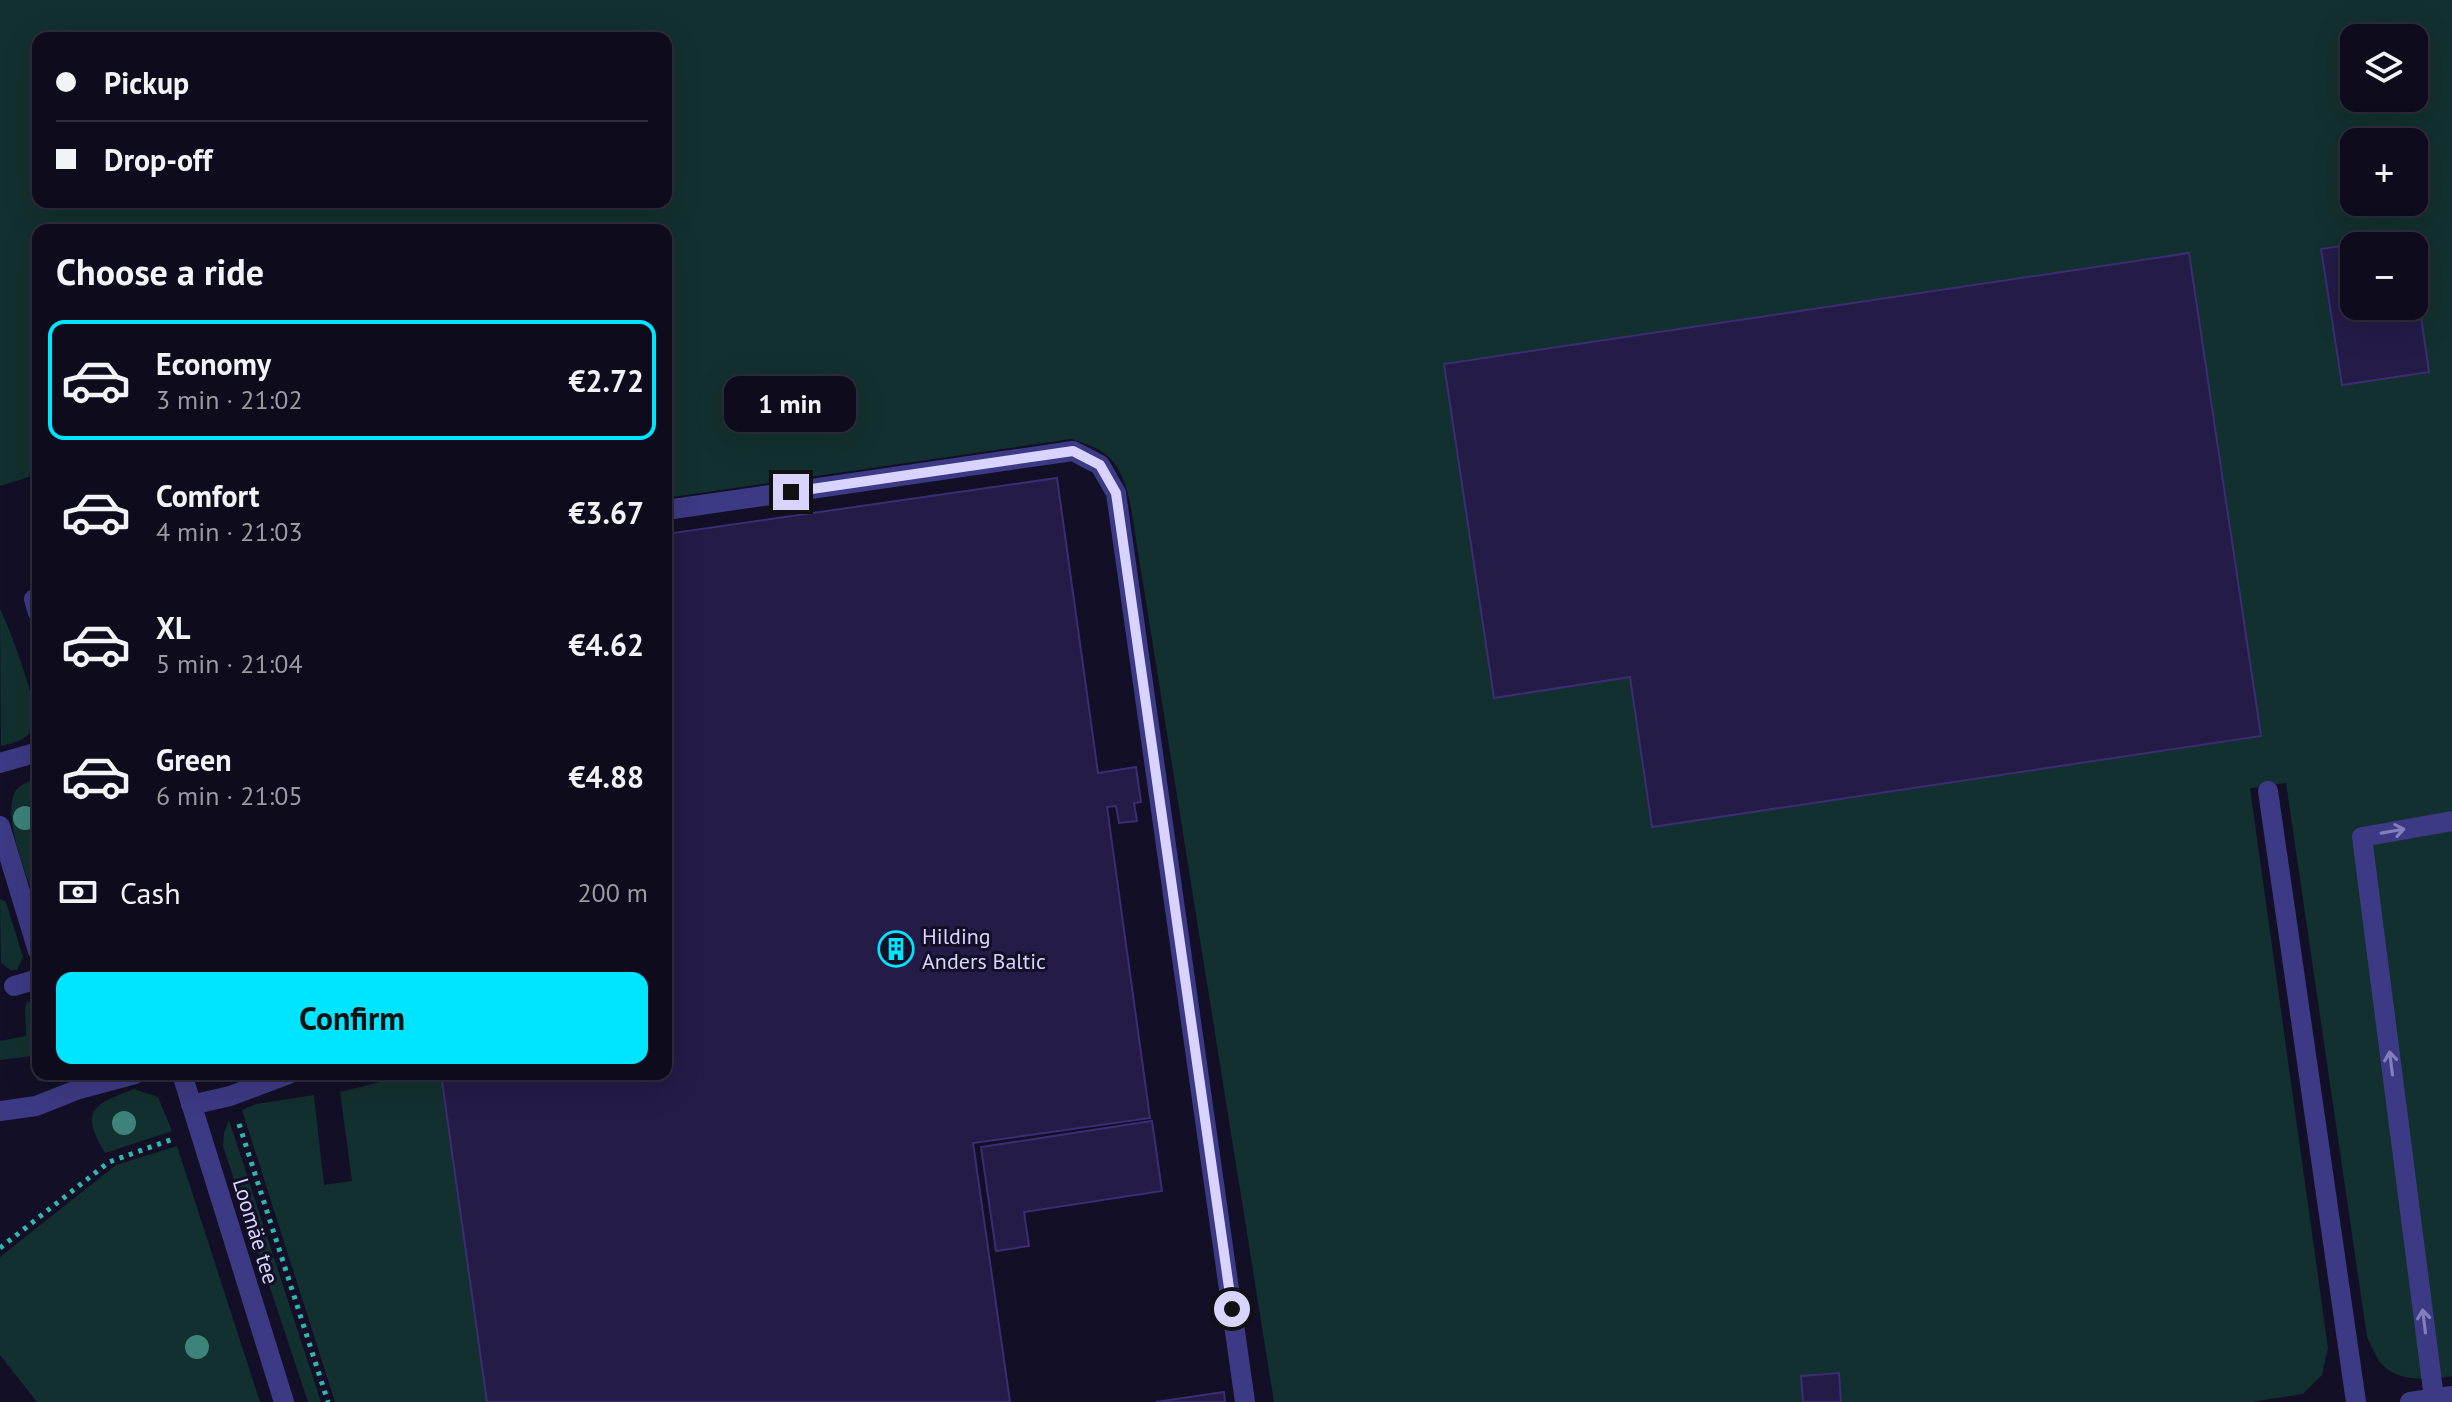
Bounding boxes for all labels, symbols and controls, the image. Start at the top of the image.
map controls [2340,24,2428,320]
button: layers [2340,24,2428,112]
text: Pickup [104,63,189,102]
button: + [2340,128,2428,216]
text: Drop-off [104,140,212,179]
button: − [2340,232,2428,320]
text: Choose a ride [56,248,264,295]
icon: car [60,344,132,416]
text: Economy [156,344,271,383]
text: €2.72 [569,361,644,400]
callout: 1 min [725,376,857,432]
text: 3 min · 21:02 [156,383,303,416]
text: 1 min [758,387,822,420]
route end [773,474,809,510]
icon: car [60,476,132,548]
text: Comfort [156,476,259,515]
text: €3.67 [569,493,644,532]
text: 4 min · 21:03 [156,515,303,548]
icon: car [60,608,132,680]
text: XL [156,608,190,647]
text: €4.62 [569,625,644,664]
text: 5 min · 21:04 [156,647,303,680]
icon: car [60,740,132,812]
text: Green [156,740,231,779]
text: €4.88 [569,757,644,796]
text: 6 min · 21:05 [156,779,303,812]
one-way arrow [2380,823,2405,838]
icon: cash [56,870,100,914]
text: Cash [120,873,181,912]
text: 200 m [577,876,648,909]
place label: Hilding Anders Baltic [922,922,1046,975]
building icon: Hilding Anders Baltic [877,930,915,968]
button: Confirm [56,972,648,1064]
one-way arrow [2383,1051,2398,1076]
street label: Loomäe tee [227,1175,285,1287]
route start [1214,1291,1250,1327]
one-way arrow [2416,1309,2431,1334]

